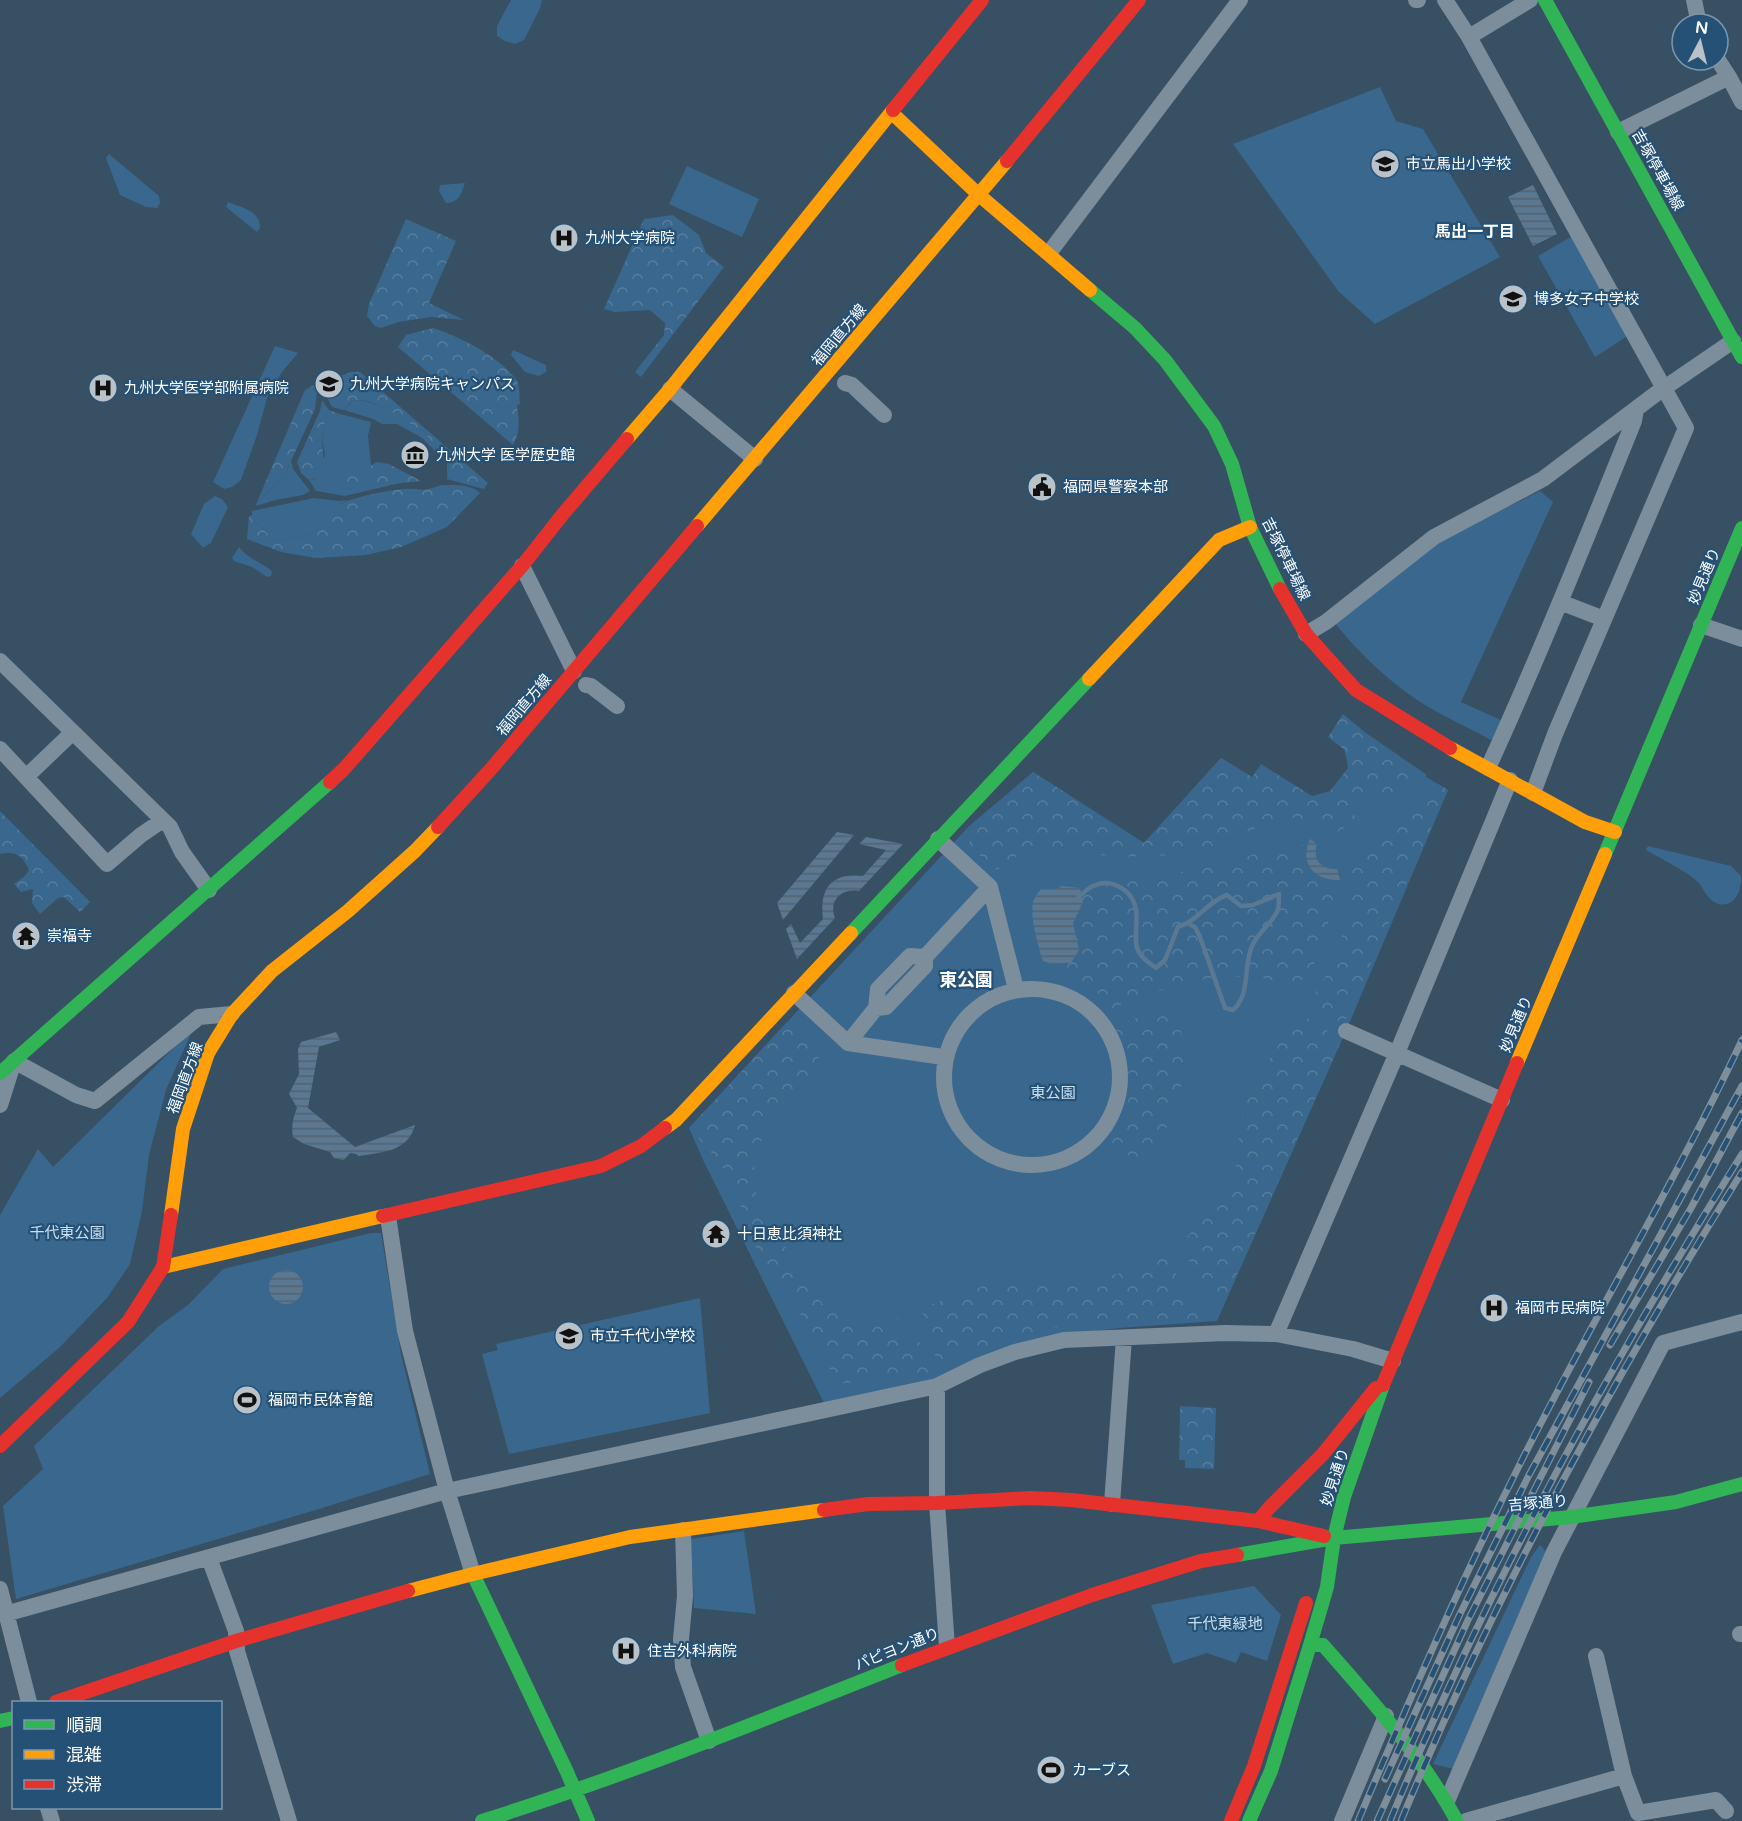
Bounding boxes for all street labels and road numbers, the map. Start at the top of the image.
street label: 吉塚停車場線 [1628,126,1688,214]
street label: 福岡直方線 [808,300,870,370]
street label: 吉塚停車場線 [1258,515,1314,603]
street label: 妙見通り [1684,545,1724,607]
street label: 福岡直方線 [493,670,555,740]
street label: 妙見通り [1496,993,1536,1055]
street label: 福岡直方線 [164,1040,206,1116]
street label: 妙見通り [1317,1446,1353,1508]
street label: 吉塚通り [1507,1491,1569,1515]
street label: パピヨン通り [852,1624,942,1674]

